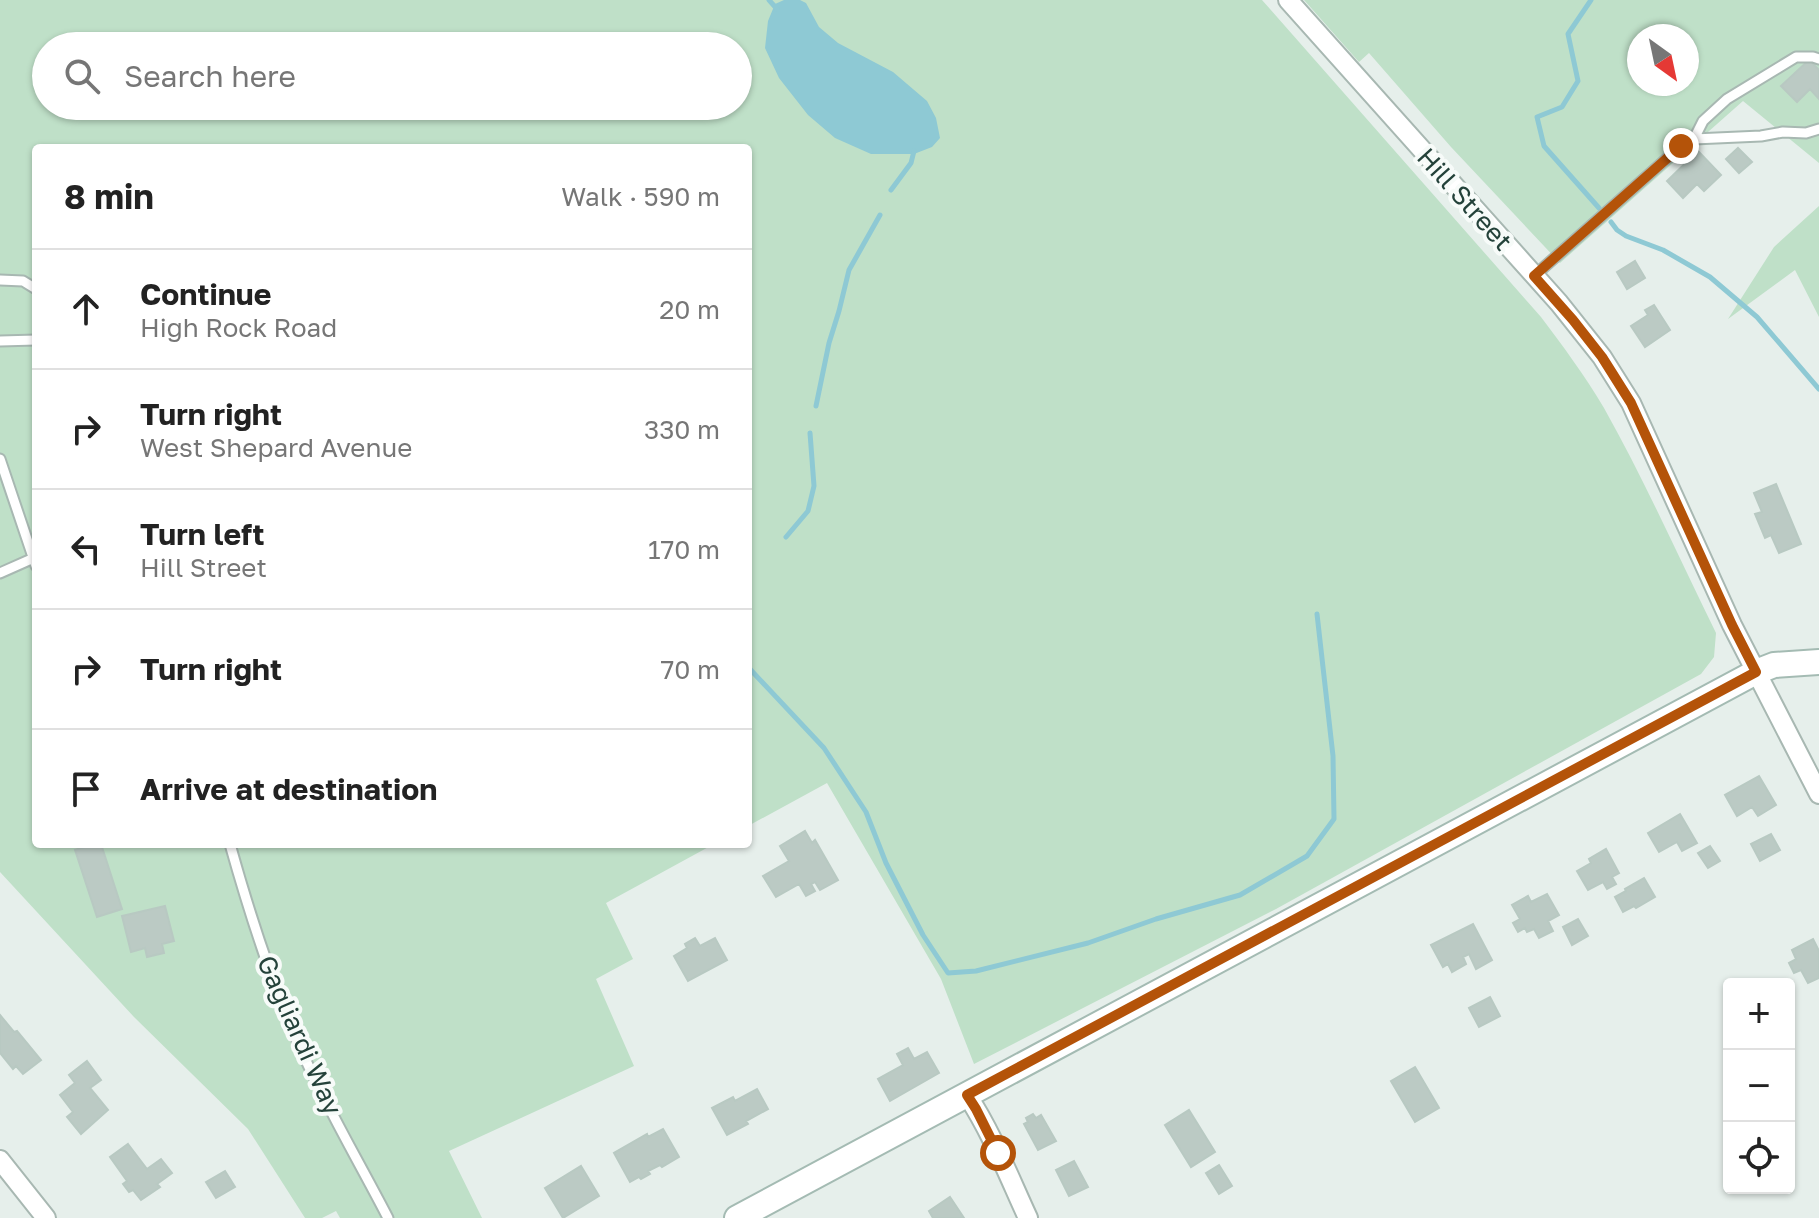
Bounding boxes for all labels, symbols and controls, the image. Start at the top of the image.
north arrow [1627,24,1699,96]
search box [32,32,752,120]
icon: search [60,54,104,98]
text: Search here [124,58,296,94]
route end [1663,128,1699,164]
street label: Hill Street [1411,142,1519,256]
text: 8 min [64,176,154,216]
text: Walk · 590 m [561,181,720,212]
text: Continue [140,276,271,312]
icon: ahead [64,287,108,331]
text: 20 m [659,294,720,325]
text: High Rock Road [140,312,337,343]
text: Turn right [140,396,282,432]
icon: right [64,407,108,451]
text: 330 m [644,414,720,445]
text: West Shepard Avenue [140,432,412,463]
text: Turn left [140,516,265,552]
icon: left [64,527,108,571]
text: 170 m [648,534,720,565]
text: Hill Street [140,552,267,583]
icon: right [64,647,108,691]
text: Turn right [140,651,282,687]
text: 70 m [661,654,720,685]
icon: arrive [64,767,108,811]
text: Arrive at destination [140,771,437,807]
street label: Gagliardi Way [251,951,349,1120]
map controls [1723,978,1795,1194]
button: + [1723,978,1795,1050]
button: − [1723,1050,1795,1122]
button: locate [1723,1122,1795,1194]
route start [980,1135,1016,1171]

